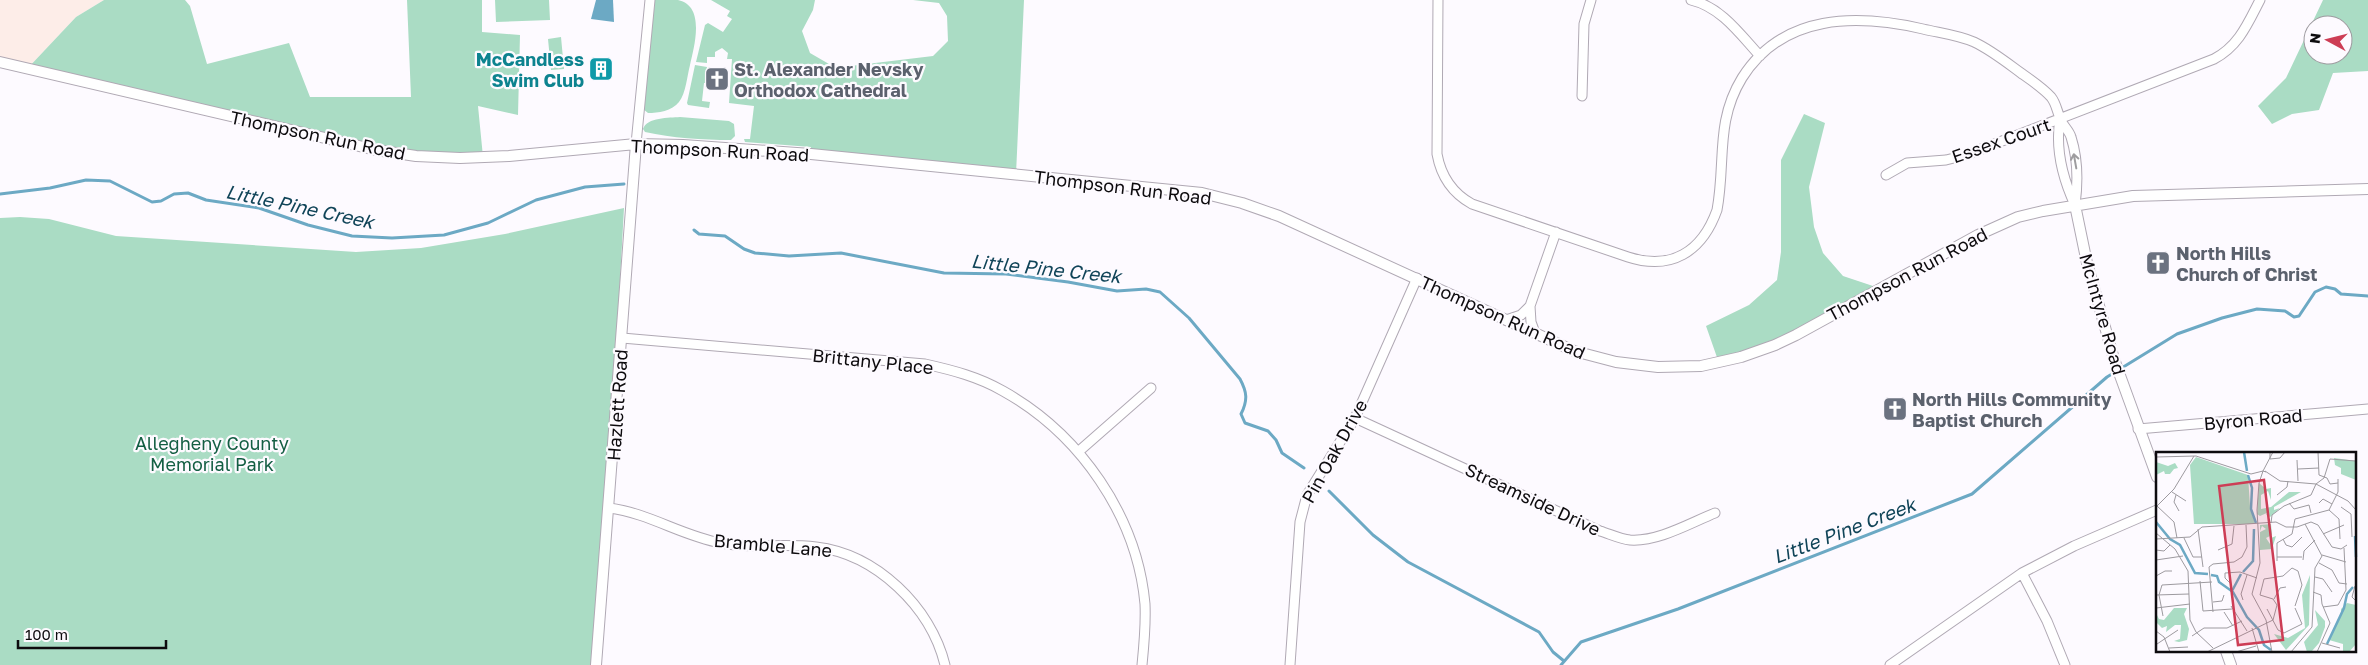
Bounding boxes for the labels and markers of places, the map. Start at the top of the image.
place label: McCandless Swim Club [476,48,584,91]
building icon: McCandless Swim Club [588,56,614,82]
place label: St. Alexander Nevsky Orthodox Cathedral [734,58,924,101]
church icon: St. Alexander Nevsky Orthodox Cathedral [704,66,730,92]
place label: North Hills Church of Christ [2176,242,2317,285]
church icon: North Hills Church of Christ [2145,250,2171,276]
place label: North Hills Community Baptist Church [1912,388,2112,431]
church icon: North Hills Community Baptist Church [1882,396,1908,422]

